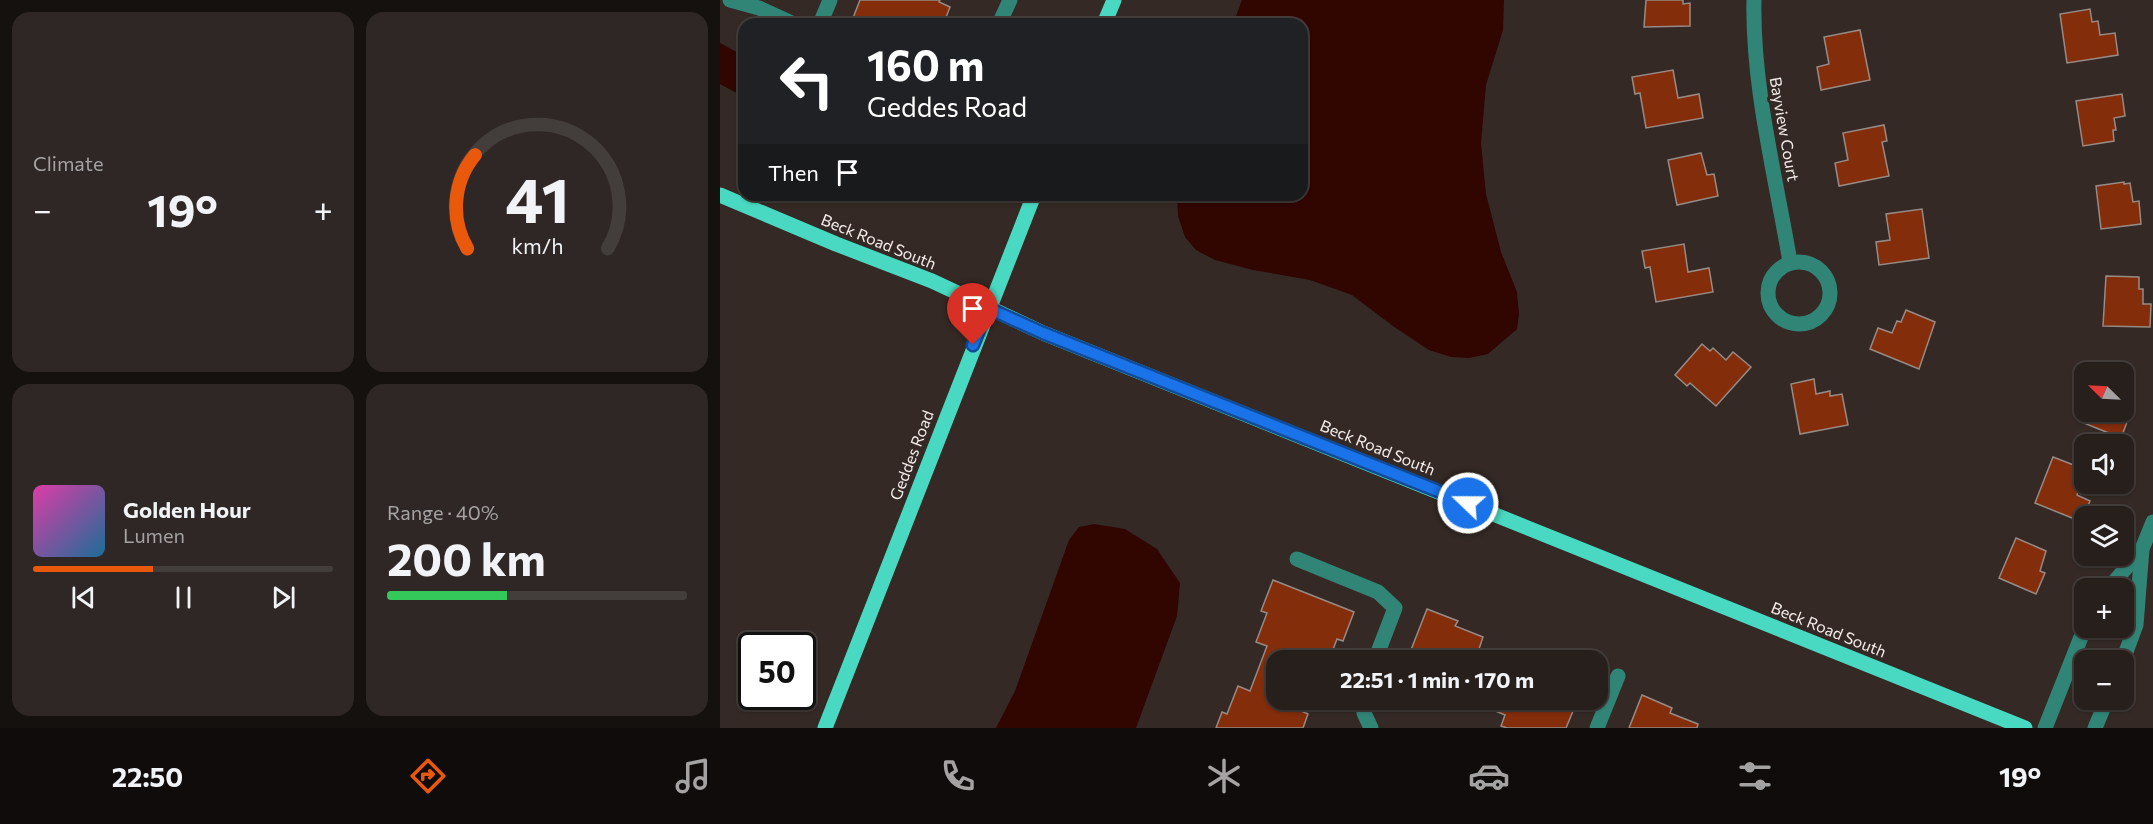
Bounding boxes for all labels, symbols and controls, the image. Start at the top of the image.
text: 160 m [867,38,985,90]
icon: left [768,42,846,120]
street label: Bayview Court [1766,75,1804,183]
text: Geddes Road [867,90,1027,123]
text: Climate [33,151,103,175]
icon: arrive [831,156,864,189]
text: Then [768,159,819,186]
text: 41 [505,160,569,236]
text: 19° [147,181,218,236]
text: − [33,188,52,229]
text: + [314,188,333,229]
street label: Beck Road South [819,209,939,273]
text: km/h [511,232,563,258]
pin [947,283,998,345]
icon: arrive [956,292,989,325]
north arrow [2074,362,2134,422]
map controls [2074,362,2134,710]
street label: Geddes Road [885,407,937,503]
street label: Beck Road South [1318,415,1438,479]
button: sound [2074,434,2134,494]
position arrow [1436,471,1500,535]
text: Golden Hour [123,496,251,523]
text: Range · 40% [387,500,499,524]
button: layers [2074,506,2134,566]
text: Lumen [123,523,185,547]
text: 200 km [387,530,546,585]
button: + [2074,578,2134,638]
icon: previous [67,581,100,614]
icon: pause [167,581,200,614]
icon: next [267,581,300,614]
street label: Beck Road South [1769,597,1889,661]
speed limit sign: 50 [738,632,816,710]
button: − [2074,650,2134,710]
text: 22:51 · 1 min · 170 m [1340,666,1534,693]
icon: directions [407,755,449,797]
icon: music [672,755,714,797]
icon: phone [937,755,979,797]
icon: climate [1203,755,1245,797]
icon: car [1468,755,1510,797]
icon: filters [1734,755,1776,797]
text: 22:50 [112,760,183,793]
text: 19° [1999,760,2041,793]

